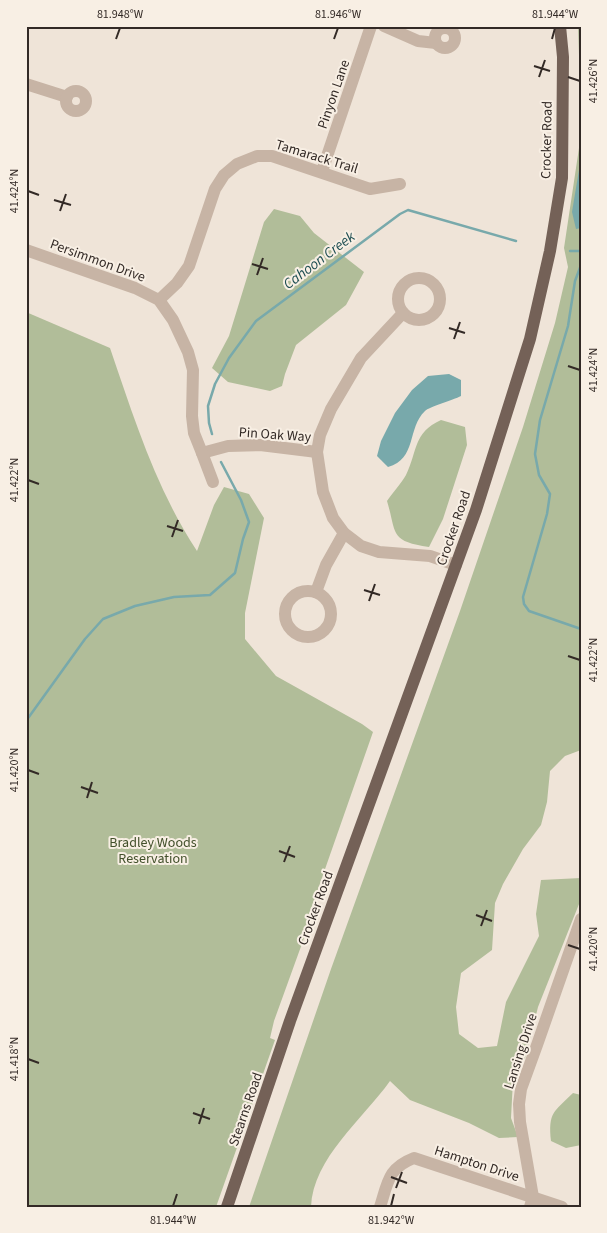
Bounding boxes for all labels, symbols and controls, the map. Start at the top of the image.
text: 81.948°W [97,6,144,23]
text: 81.946°W [315,6,362,23]
text: 81.944°W [532,6,579,23]
street label: Pinyon Lane [313,57,355,132]
text: 41.426°N [585,59,602,103]
street label: Crocker Road [536,101,558,179]
street label: Tamarack Trail [273,135,361,179]
text: 41.424°N [6,169,23,213]
water label: Cahoon Creek [279,226,360,294]
street label: Persimmon Drive [47,234,148,287]
text: 41.424°N [585,348,602,392]
street label: Pin Oak Way [238,423,312,448]
text: 41.422°N [6,458,23,502]
street label: Crocker Road [432,488,476,568]
text: 41.422°N [585,638,602,682]
text: 41.420°N [6,748,23,792]
park label: Bradley Woods Reservation [109,833,197,869]
street label: Crocker Road [293,868,339,948]
text: 41.420°N [585,927,602,971]
street label: Lansing Drive [499,1011,543,1092]
text: 41.418°N [6,1037,23,1081]
street label: Stearns Road [224,1070,268,1149]
street label: Hampton Drive [432,1141,522,1187]
text: 81.944°W [150,1212,197,1229]
text: 81.942°W [368,1212,415,1229]

